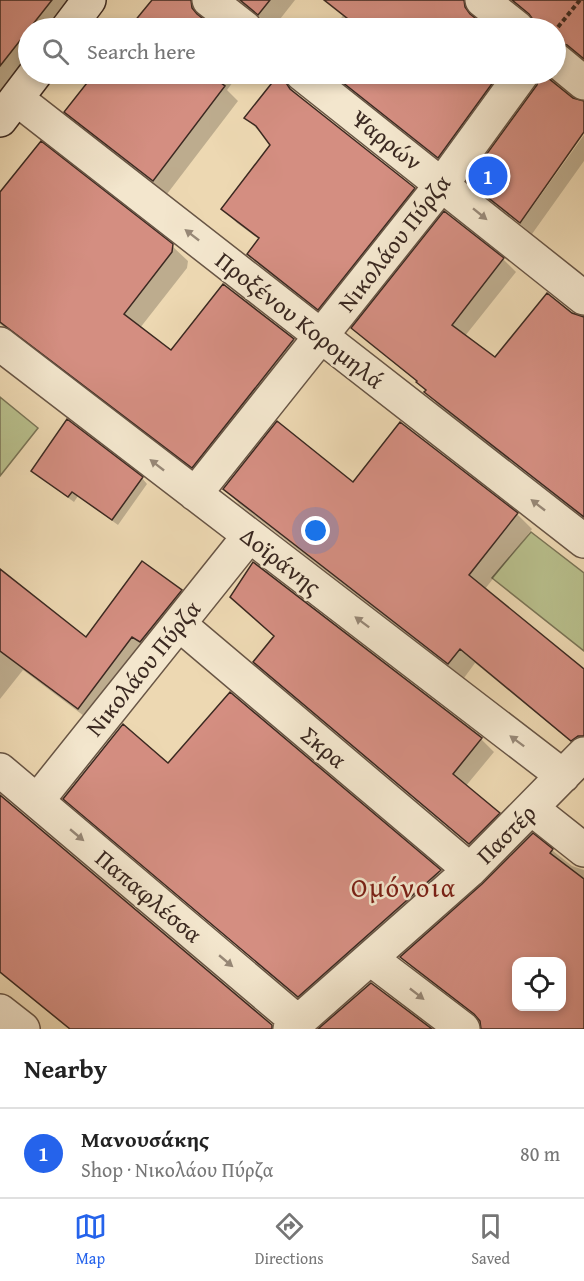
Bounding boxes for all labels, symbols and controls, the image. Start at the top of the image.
search box [18,18,566,84]
icon: search [39,35,72,68]
text: Search here [87,35,196,67]
street label: Ψαρρών [344,101,430,179]
pin: 1 [468,154,508,198]
street label: Νικολάου Πύρζα [329,167,459,319]
one-way arrow [472,207,487,220]
one-way arrow [184,229,200,241]
street label: Προξένου Κορομηλά [208,243,392,397]
one-way arrow [150,459,166,471]
one-way arrow [530,499,546,512]
your location [301,516,330,545]
street label: Δοϊράνης [233,518,329,604]
street label: Νικολάου Πύρζα [77,592,209,744]
one-way arrow [354,616,370,629]
street label: Σκρα [294,717,354,777]
one-way arrow [509,735,524,747]
street label: Παστέρ [468,796,544,872]
one-way arrow [69,828,85,841]
street label: Παπαφλέσσα [88,841,210,951]
district label: Ομόνοια [351,867,457,907]
one-way arrow [218,954,234,967]
map controls [512,957,566,1011]
button: locate [512,957,566,1011]
one-way arrow [409,987,425,1000]
text: Nearby [24,1049,107,1088]
text: Μανουσάκης [81,1123,209,1155]
text: 1 [38,1139,49,1168]
text: 80 m [520,1139,560,1168]
text: Shop · Νικολάου Πύρζα [81,1155,274,1184]
tab: Map [74,1210,107,1270]
tab: Directions [255,1210,324,1270]
tab: Saved [471,1210,510,1270]

